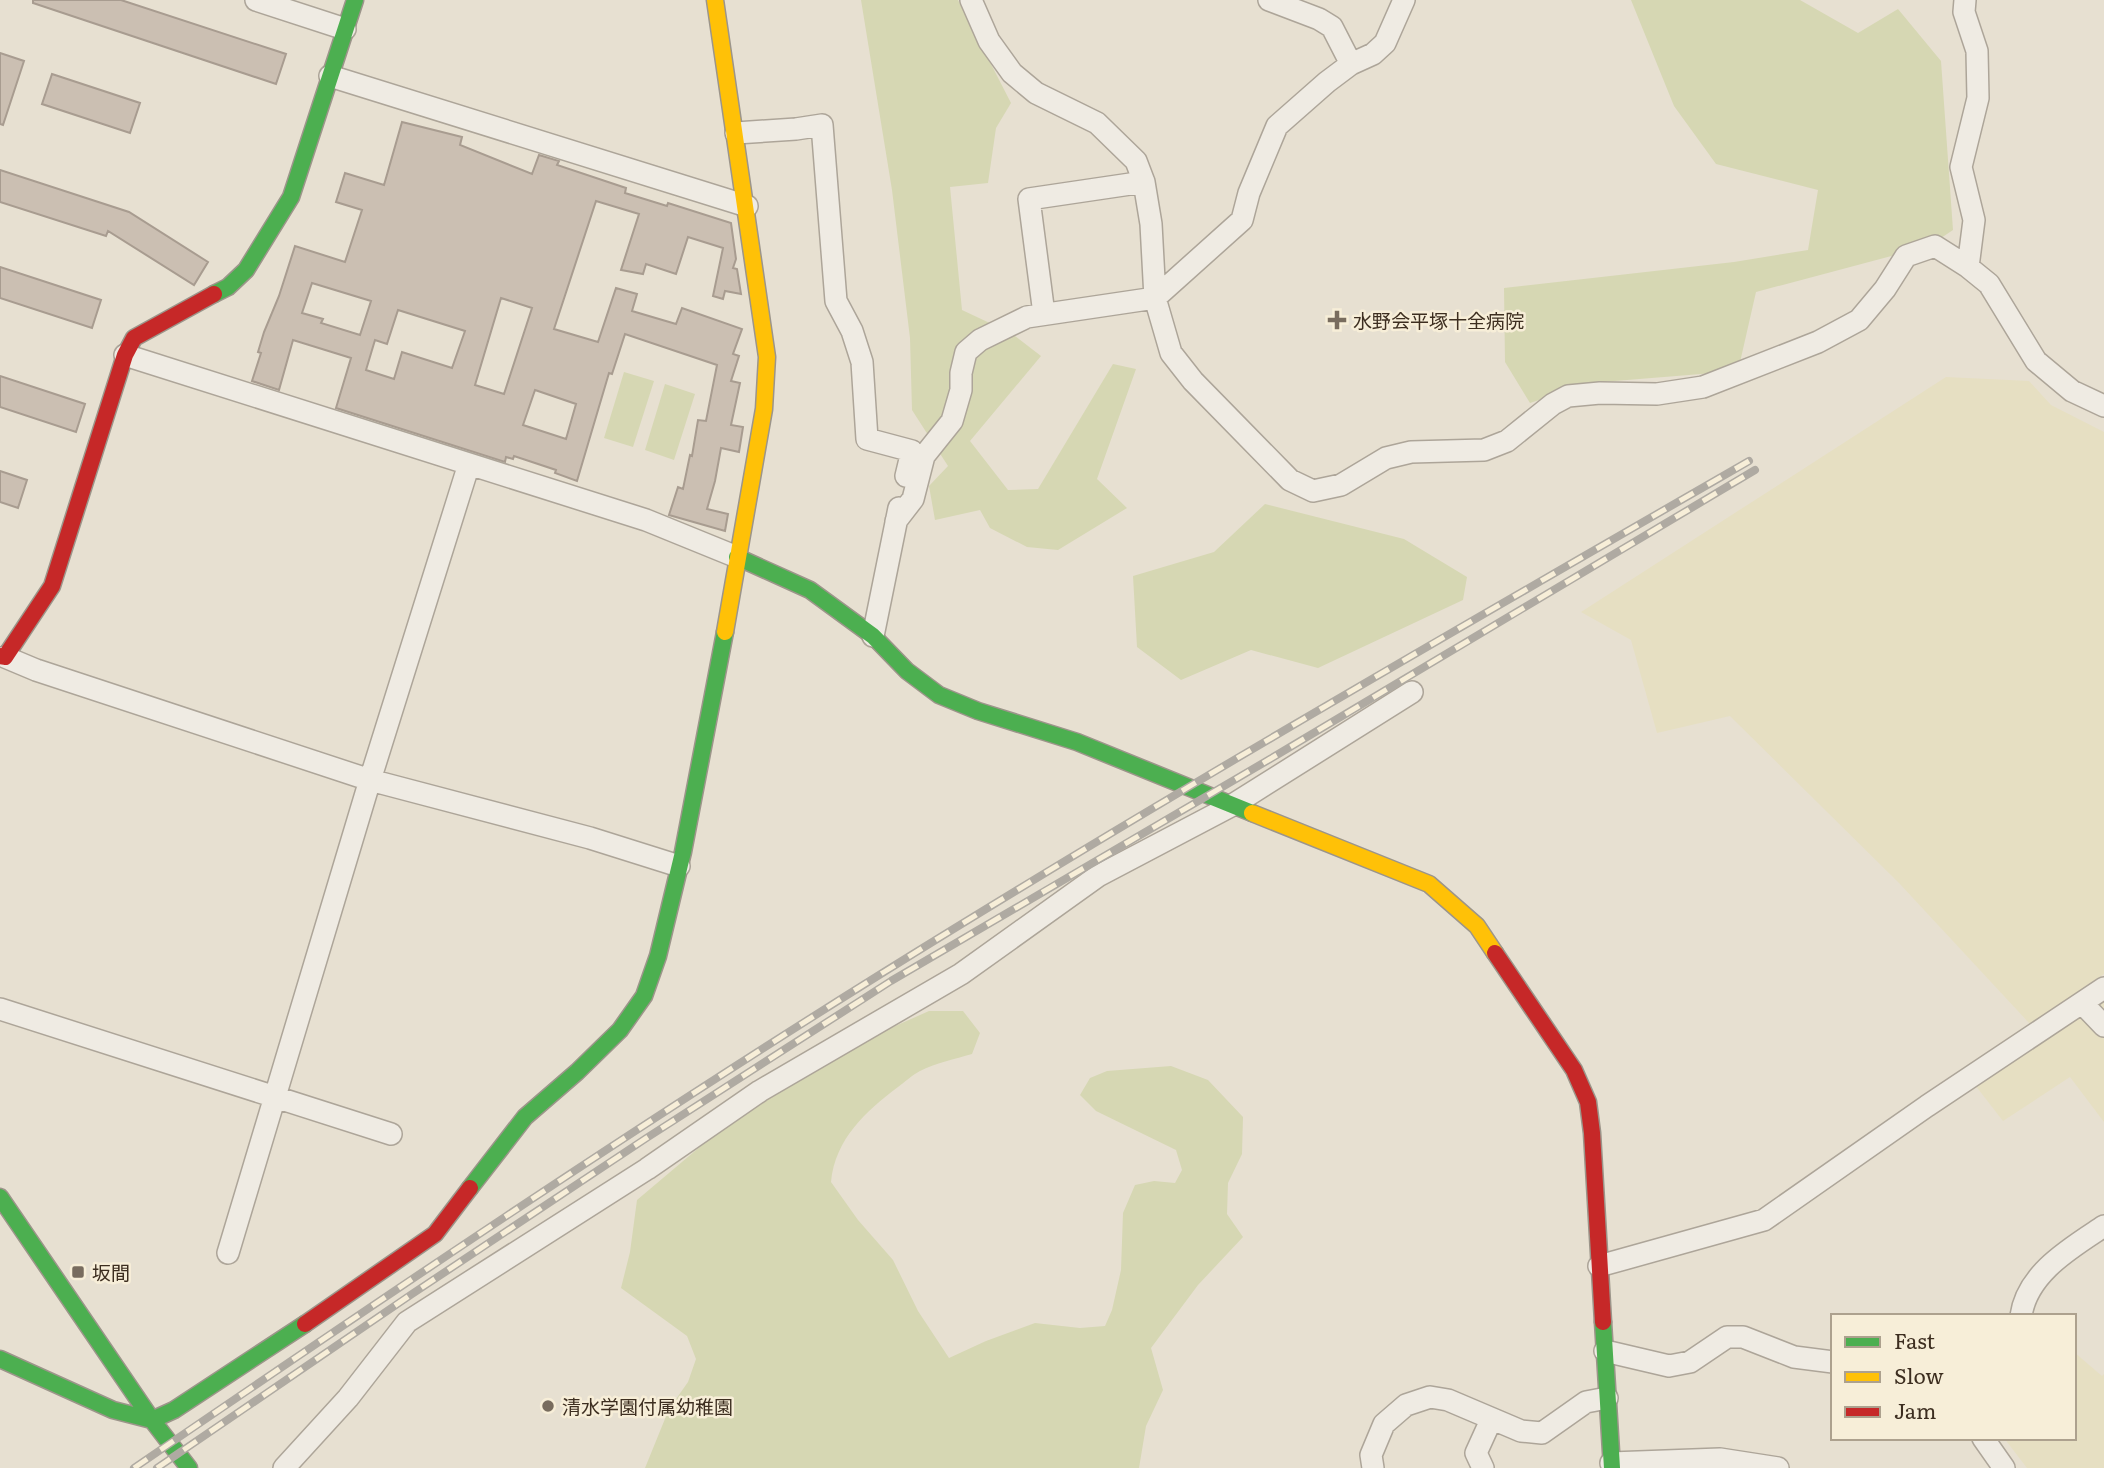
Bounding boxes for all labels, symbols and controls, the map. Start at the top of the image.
place label: 水野会平塚十全病院 [1353,306,1524,334]
marker: 水野会平塚十全病院 [1327,310,1347,330]
place label: 坂間 [92,1258,130,1286]
marker: 坂間 [70,1264,86,1280]
legend [1831,1314,2076,1440]
text: Fast [1894,1324,1935,1355]
text: Slow [1894,1359,1944,1390]
place label: 清水学園付属幼稚園 [562,1392,733,1420]
text: Jam [1894,1394,1936,1425]
marker: 清水学園付属幼稚園 [540,1398,556,1414]

